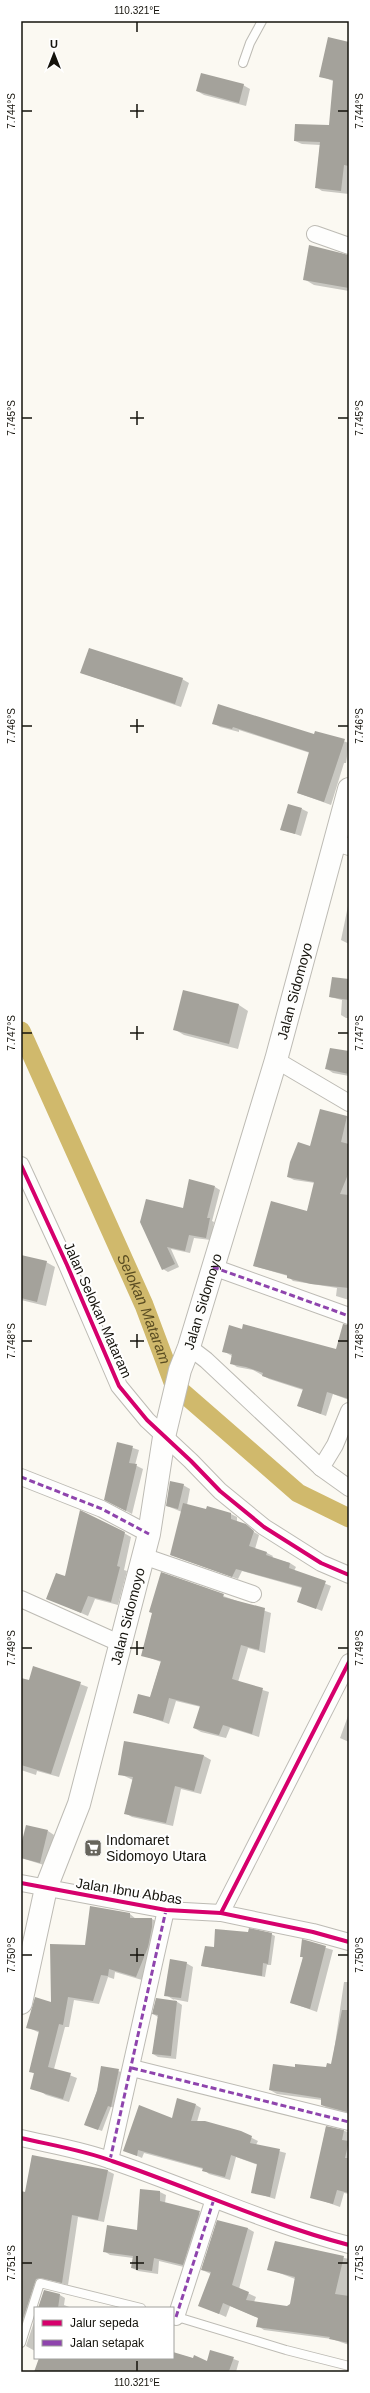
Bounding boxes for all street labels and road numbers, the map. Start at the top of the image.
street label: Jalan Sidomoyo [274,941,315,1041]
street label: Jalan Selokan Mataram [61,1240,135,1380]
street label: Jalan Sidomoyo [181,1251,225,1352]
street label: Jalan Sidomoyo [107,1566,148,1666]
street label: Jalan Ibnu Abbas [75,1875,183,1907]

